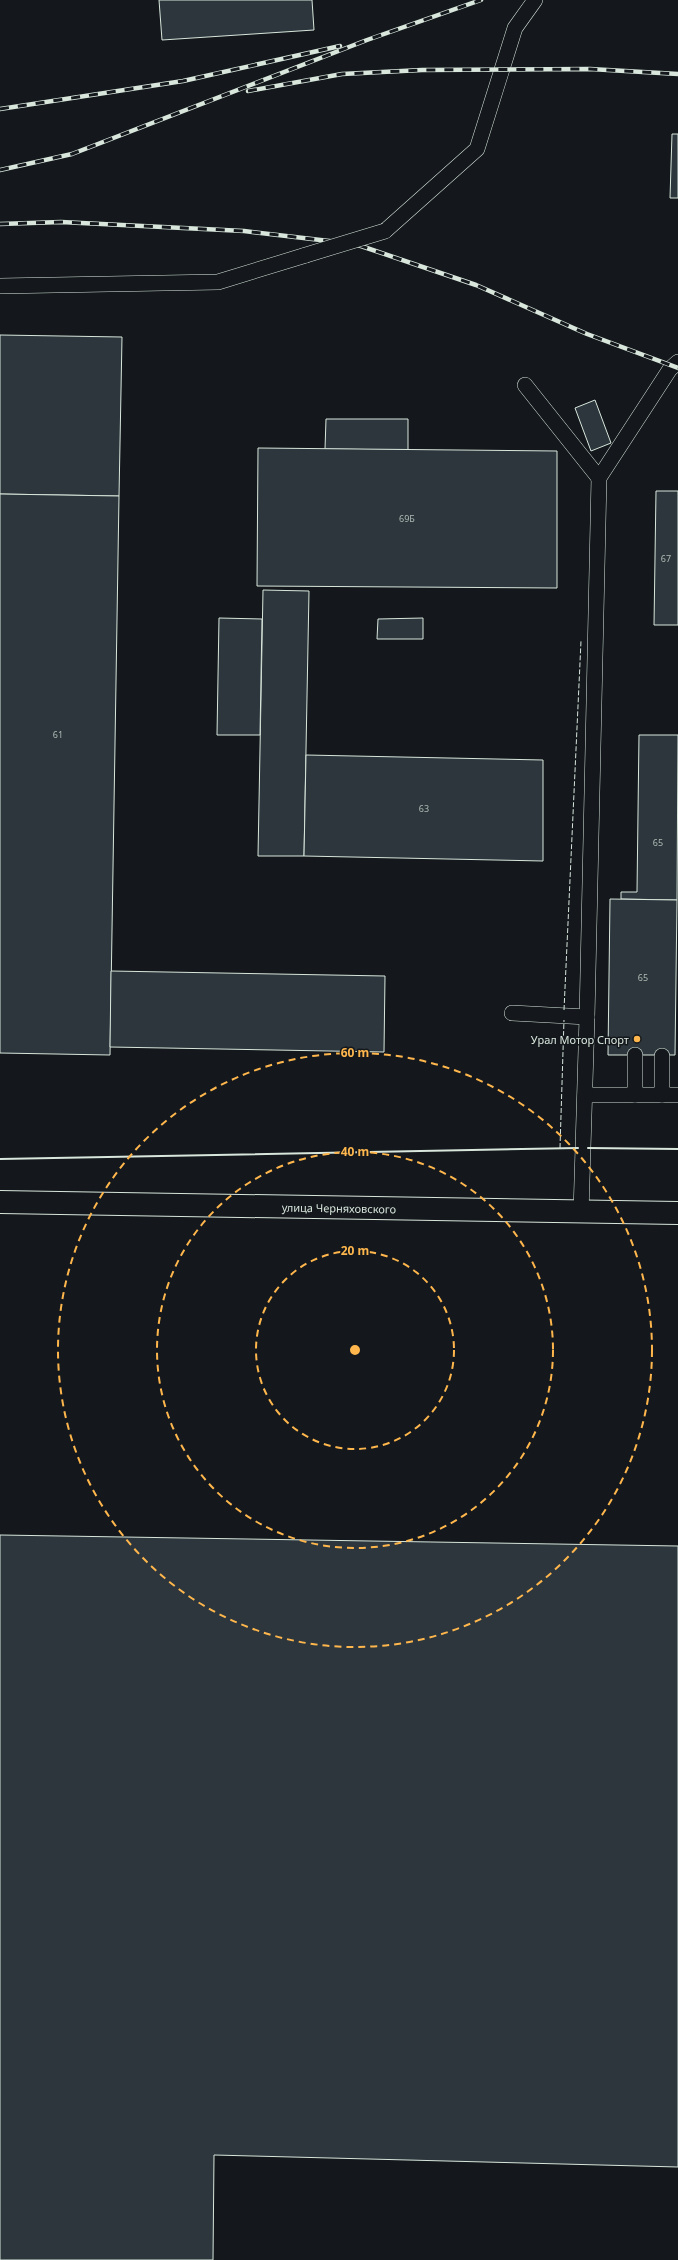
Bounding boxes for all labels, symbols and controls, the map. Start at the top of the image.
house number: 69Б [399,512,415,525]
house number: 67 [661,552,671,565]
house number: 61 [53,728,63,741]
house number: 63 [419,802,429,815]
house number: 65 [653,836,663,849]
house number: 65 [638,971,648,984]
place label: Урал Мотор Спорт [531,1032,629,1047]
marker: Урал Мотор Спорт [632,1034,642,1044]
text: 60 m [341,1044,369,1061]
text: 40 m [341,1143,369,1160]
street label: улица Черняховского [282,1199,396,1216]
text: 20 m [341,1242,369,1259]
centre of rings [348,1343,362,1357]

